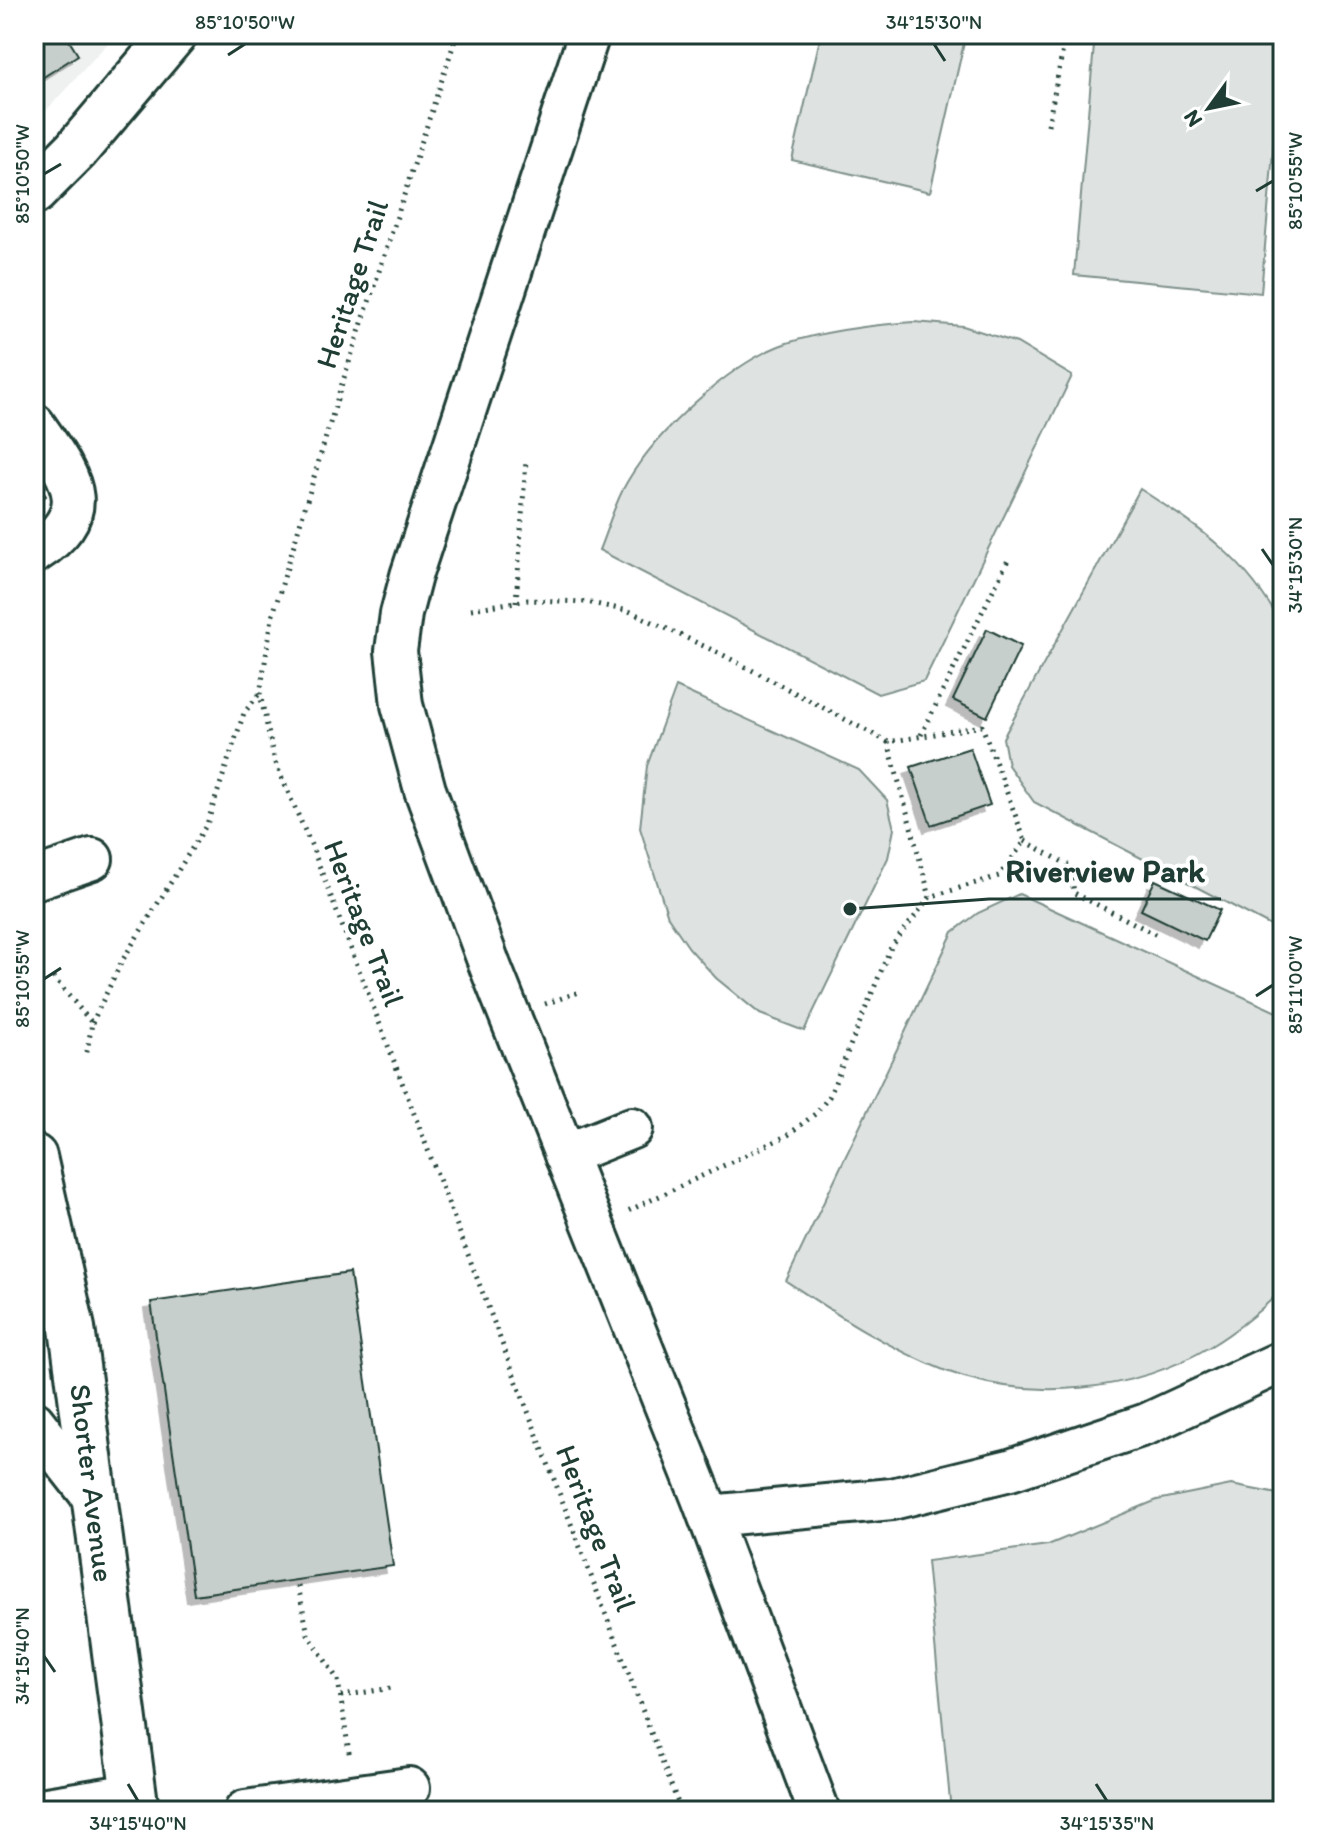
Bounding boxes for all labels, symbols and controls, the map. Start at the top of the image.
text: 85°10'50"W [195,10,295,34]
text: 34°15'30"N [886,10,982,34]
north arrow [1169,68,1249,148]
text: N [1177,105,1208,132]
text: 85°10'50"W [10,124,34,224]
text: 85°10'55"W [1283,132,1307,230]
street label: Heritage Trail [307,194,396,373]
text: 34°15'30"N [1283,517,1307,613]
street label: Heritage Trail [316,834,413,1012]
callout: Riverview Park [989,843,1221,899]
text: Riverview Park [1005,852,1205,890]
text: 85°10'55"W [10,930,34,1028]
text: 85°11'00"W [1283,936,1307,1034]
street label: Shorter Avenue [62,1382,123,1584]
street label: Heritage Trail [548,1439,645,1617]
text: 34°15'40"N [10,1607,34,1705]
text: 34°15'40"N [89,1811,187,1835]
text: 34°15'35"N [1060,1811,1154,1835]

